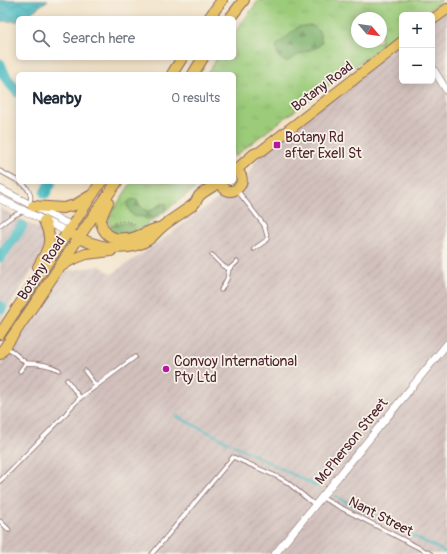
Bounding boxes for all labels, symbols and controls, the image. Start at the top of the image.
north arrow [351,12,387,48]
map controls [399,12,435,84]
button: + [399,12,435,48]
search box [16,16,236,60]
icon: search [30,27,52,49]
text: Search here [62,29,135,48]
button: − [399,48,435,84]
street label: Botany Road [288,58,357,115]
text: Nearby [32,88,81,109]
text: 0 results [171,90,220,106]
place label: Botany Rd after Exell St [285,129,362,162]
marker: Botany Rd after Exell St [272,140,282,150]
street label: Botany Road [14,233,69,303]
place label: Convoy International Pty Ltd [174,353,297,386]
marker: Convoy International Pty Ltd [161,364,171,374]
street label: McPherson Street [311,395,392,488]
street label: Nant Street [346,493,416,540]

